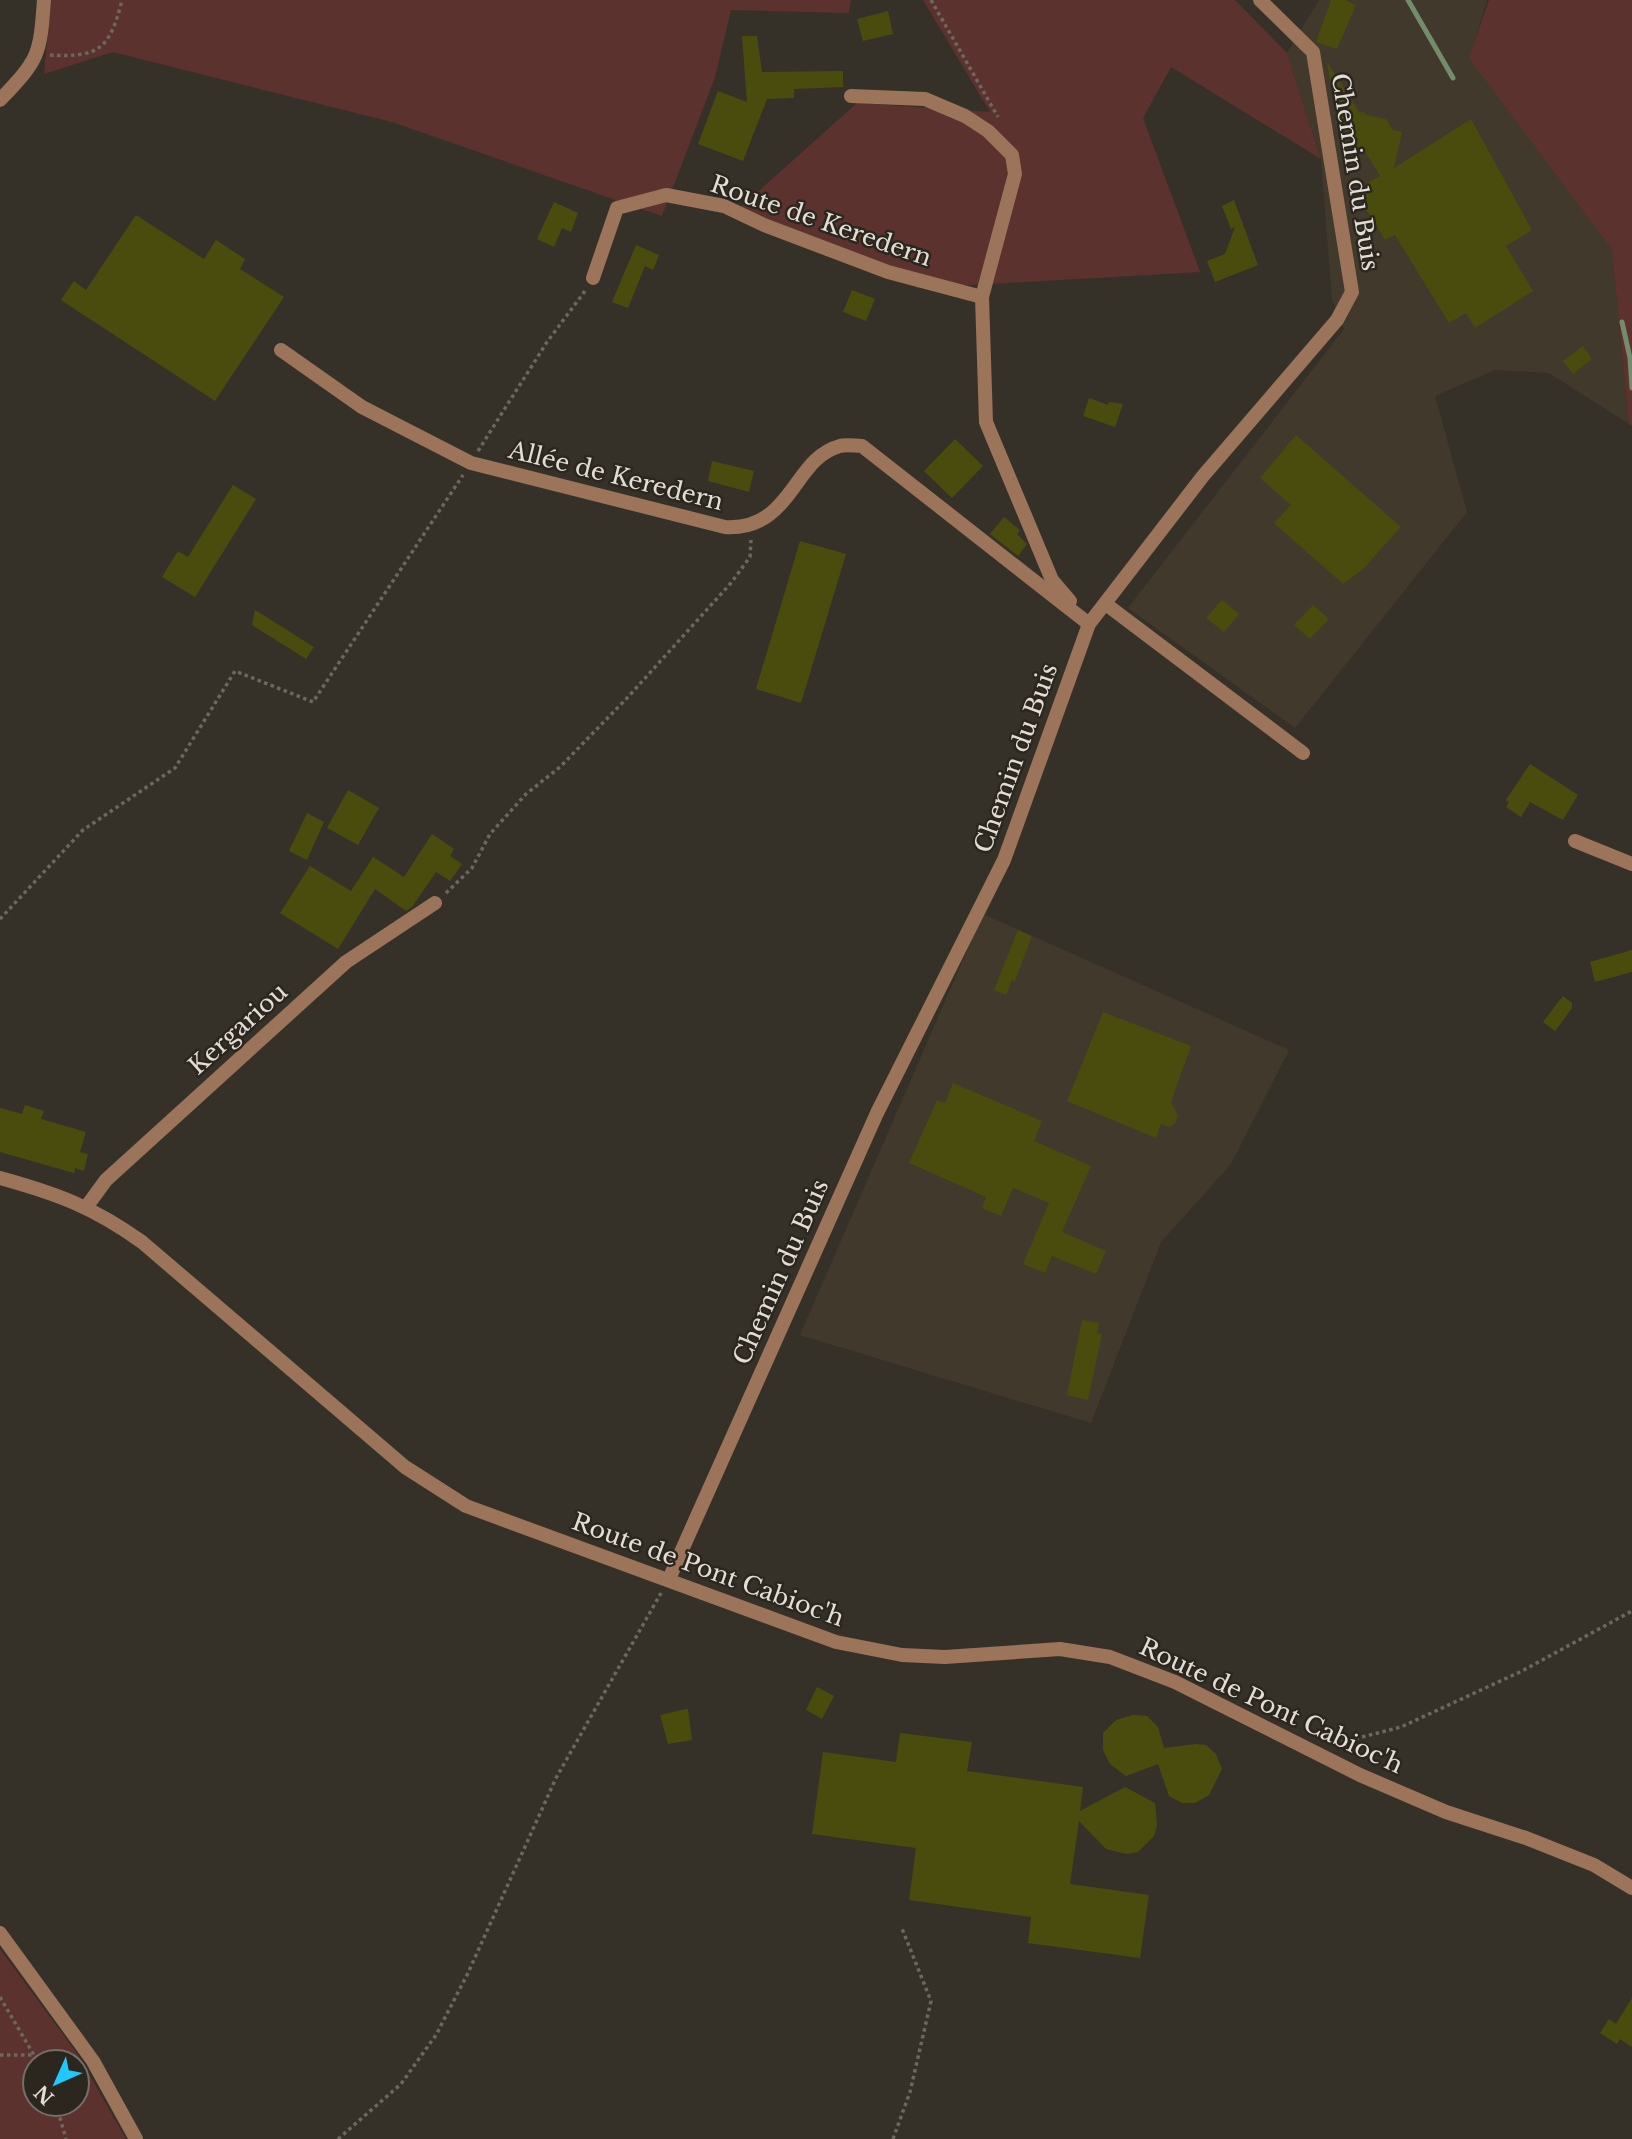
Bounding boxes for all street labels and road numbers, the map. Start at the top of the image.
street label: Chemin du Buis [1326,71,1385,273]
street label: Route de Keredern [707,169,935,272]
street label: Allée de Keredern [505,435,726,516]
street label: Chemin du Buis [968,659,1063,857]
street label: Kergariou [182,977,293,1080]
street label: Chemin du Buis [727,1175,834,1369]
street label: Route de Pont Cabioc'h [568,1507,848,1632]
street label: Route de Pont Cabioc'h [1135,1632,1408,1779]

